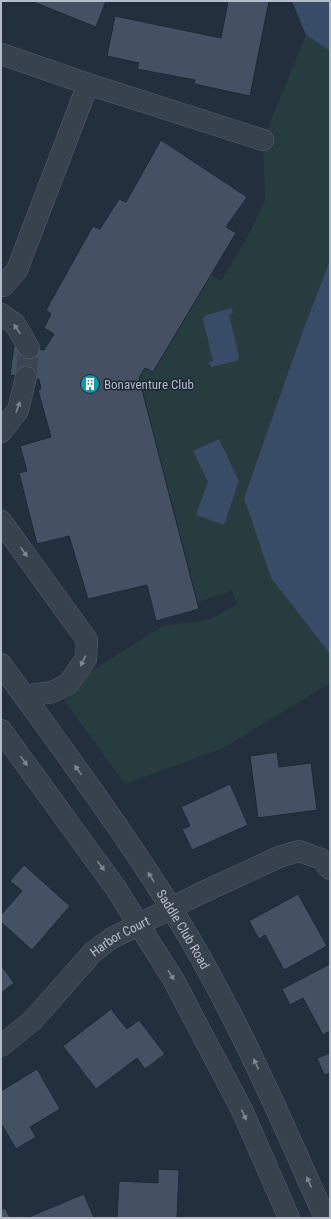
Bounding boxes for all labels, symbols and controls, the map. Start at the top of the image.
one-way arrow [13,323,21,334]
building icon: Bonaventure Club [79,373,101,395]
place label: Bonaventure Club [104,377,194,392]
one-way arrow [15,401,22,413]
one-way arrow [20,547,28,558]
one-way arrow [80,655,86,667]
one-way arrow [20,756,28,766]
one-way arrow [73,765,82,776]
one-way arrow [96,861,105,872]
one-way arrow [148,871,155,883]
street label: Saddle Club Road [153,887,213,972]
street label: Harbor Court [87,913,152,960]
one-way arrow [168,969,175,981]
one-way arrow [253,1058,259,1069]
one-way arrow [242,1110,248,1122]
one-way arrow [306,1177,312,1188]

